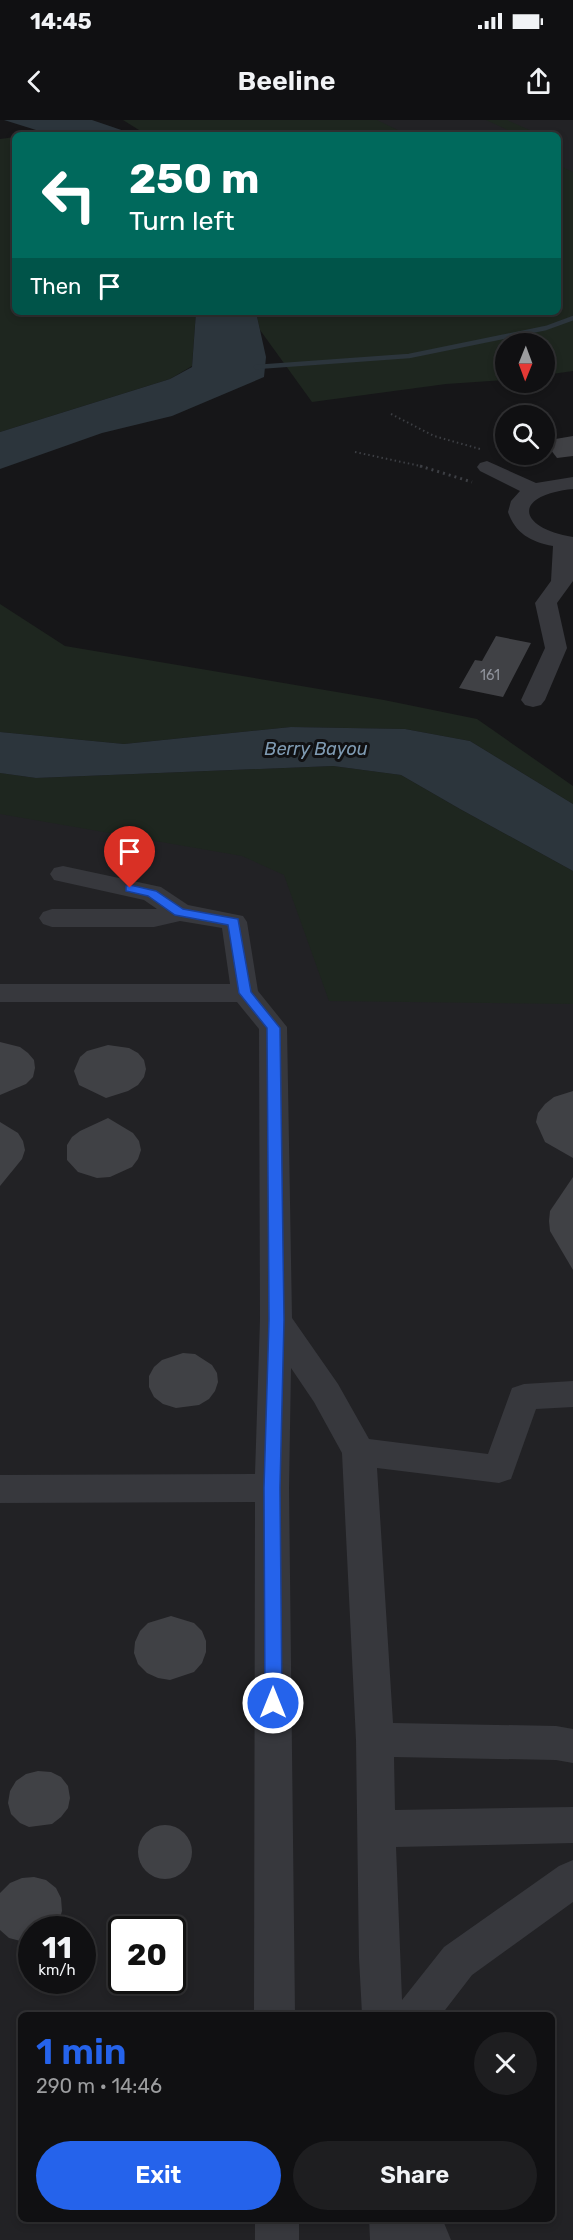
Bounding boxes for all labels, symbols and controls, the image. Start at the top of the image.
text: 14:45 [30,8,92,35]
icon: back [18,65,51,98]
text: Beeline [237,65,336,97]
icon: share [522,65,555,98]
text: 250 m [129,154,259,204]
icon: left [30,156,108,234]
text: Turn left [129,205,234,237]
icon: arrive [93,270,126,303]
text: Then [30,273,81,300]
north arrow [495,333,555,393]
map controls [495,333,555,465]
button: search [495,405,555,465]
house number: 161 [480,667,500,684]
water label: Berry Bayou [264,738,368,760]
pin [104,826,155,888]
icon: arrive [113,835,146,868]
position arrow [241,1671,305,1735]
speed limit sign: 20 [108,1916,186,1994]
text: 11 [42,1930,72,1966]
text: km/h [38,1961,76,1979]
text: 1 min [36,2030,127,2073]
button: close [474,2032,537,2095]
text: 290 m · 14:46 [36,2074,162,2098]
button: Exit [36,2141,281,2210]
button: Share [293,2141,537,2210]

